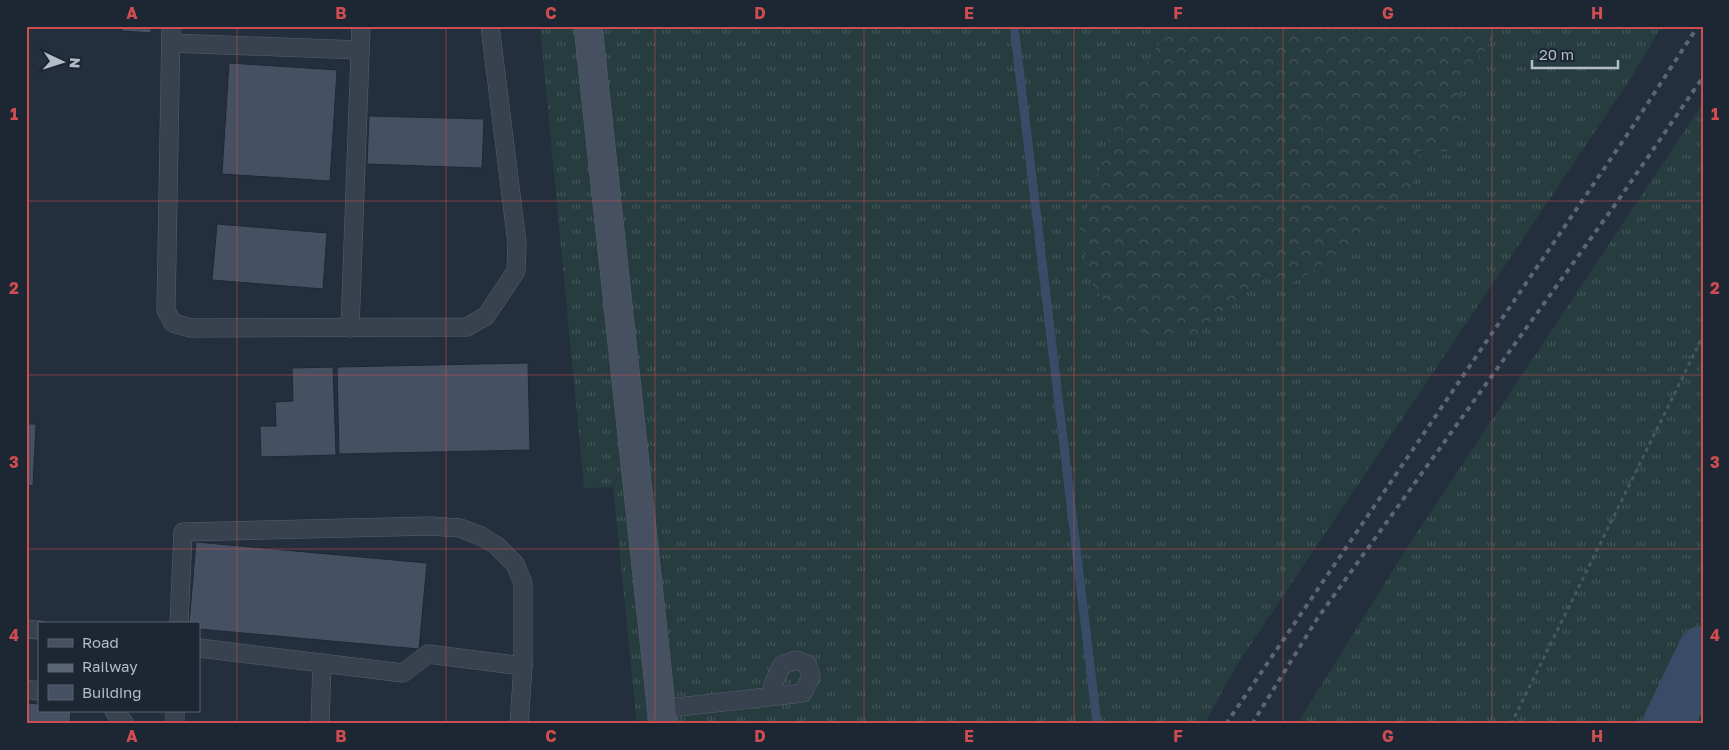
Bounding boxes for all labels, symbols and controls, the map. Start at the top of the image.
text: A [126,3,138,23]
text: B [335,3,347,23]
text: C [545,3,557,23]
text: D [754,3,766,23]
text: E [964,3,974,23]
text: F [1173,3,1183,23]
text: G [1382,3,1394,23]
text: H [1591,3,1603,23]
north arrow [38,38,88,88]
scale bar [1532,38,1618,70]
text: 20 m [1539,45,1574,63]
text: N [67,57,84,69]
text: 1 [10,104,18,124]
text: 1 [1711,104,1719,124]
text: 2 [9,278,19,298]
text: 2 [1710,278,1720,298]
text: 3 [9,452,19,472]
text: 3 [1710,452,1720,472]
legend [38,622,200,712]
text: 4 [9,625,19,645]
text: 4 [1710,625,1720,645]
text: Road [82,633,119,651]
text: Railway [82,657,138,675]
text: Building [82,683,142,701]
text: A [126,726,138,746]
text: B [335,726,347,746]
text: C [545,726,557,746]
text: D [754,726,766,746]
text: E [964,726,974,746]
text: F [1173,726,1183,746]
text: G [1382,726,1394,746]
text: H [1591,726,1603,746]

